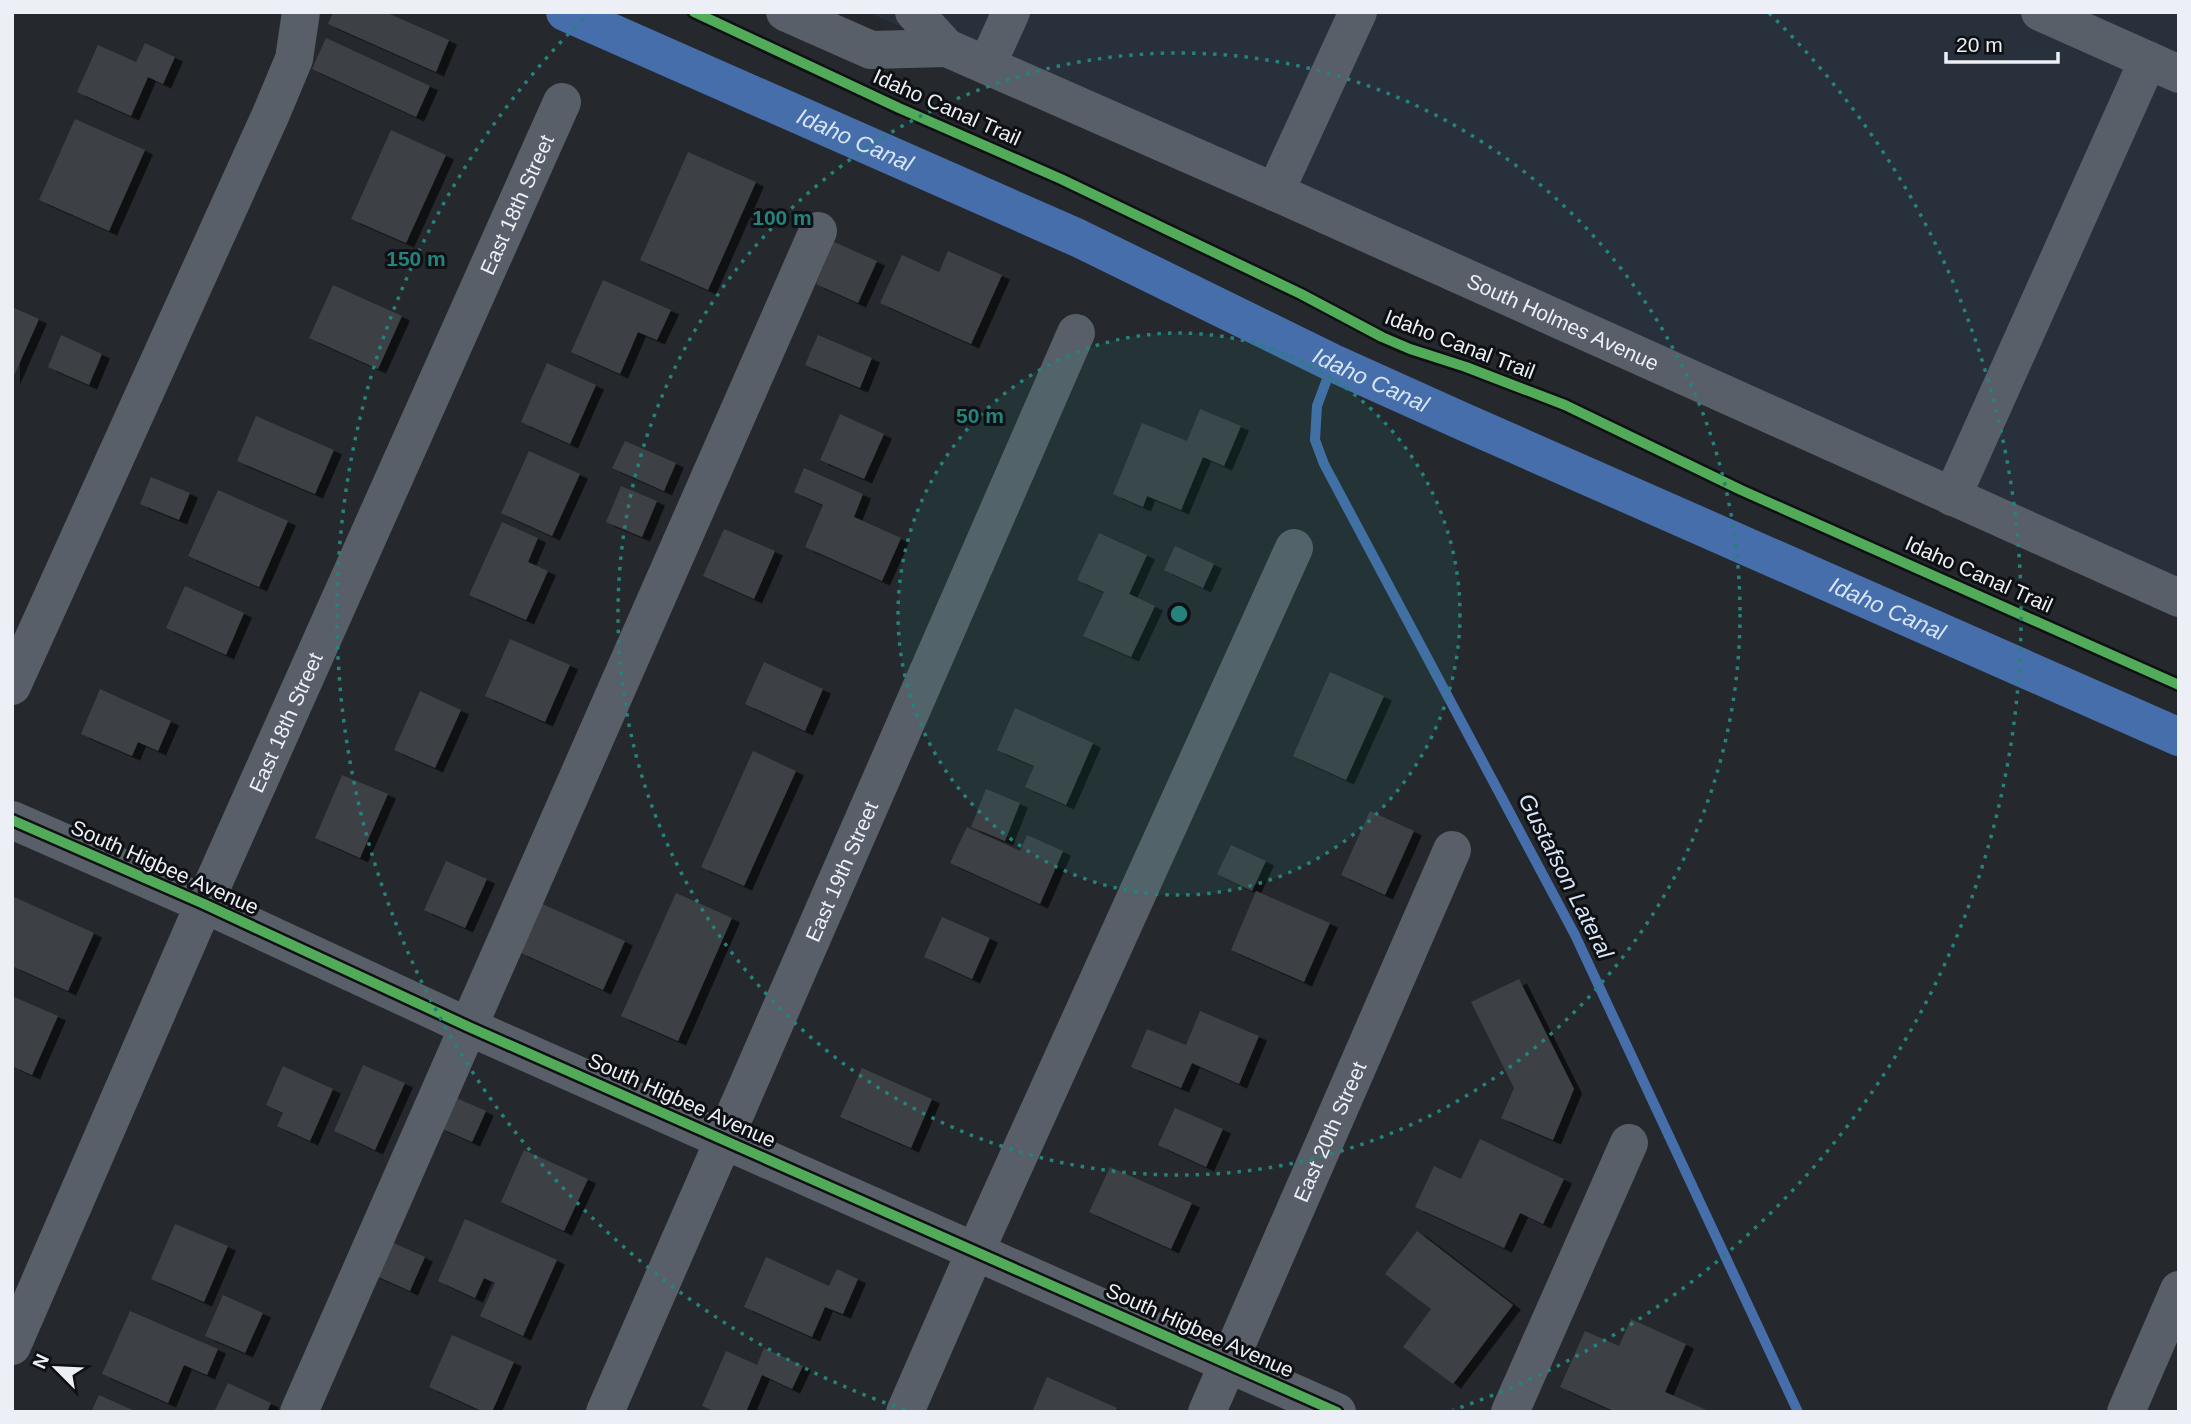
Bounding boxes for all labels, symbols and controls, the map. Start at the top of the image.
scale bar [1946,21,2058,65]
text: 20 m [1956,33,2003,56]
street label: Idaho Canal Trail [870,64,1024,150]
water label: Idaho Canal [793,103,918,177]
street label: East 18th Street [475,131,558,278]
text: 100 m [752,206,812,229]
text: 150 m [386,247,446,270]
street label: South Holmes Avenue [1464,268,1663,374]
street label: Idaho Canal Trail [1382,305,1538,383]
water label: Idaho Canal [1309,342,1433,418]
text: 50 m [956,404,1004,427]
street label: Idaho Canal Trail [1902,531,2056,617]
water label: Idaho Canal [1825,572,1950,646]
centre of rings [1167,602,1191,626]
street label: East 18th Street [244,649,326,796]
water label: Gustafson Lateral [1513,789,1619,964]
street label: East 19th Street [800,797,882,945]
street label: South Higbee Avenue [68,815,262,919]
street label: South Higbee Avenue [585,1048,779,1152]
street label: East 20th Street [1289,1058,1370,1205]
street label: South Higbee Avenue [1103,1278,1297,1382]
north arrow [21,1333,91,1403]
text: N [29,1351,53,1372]

